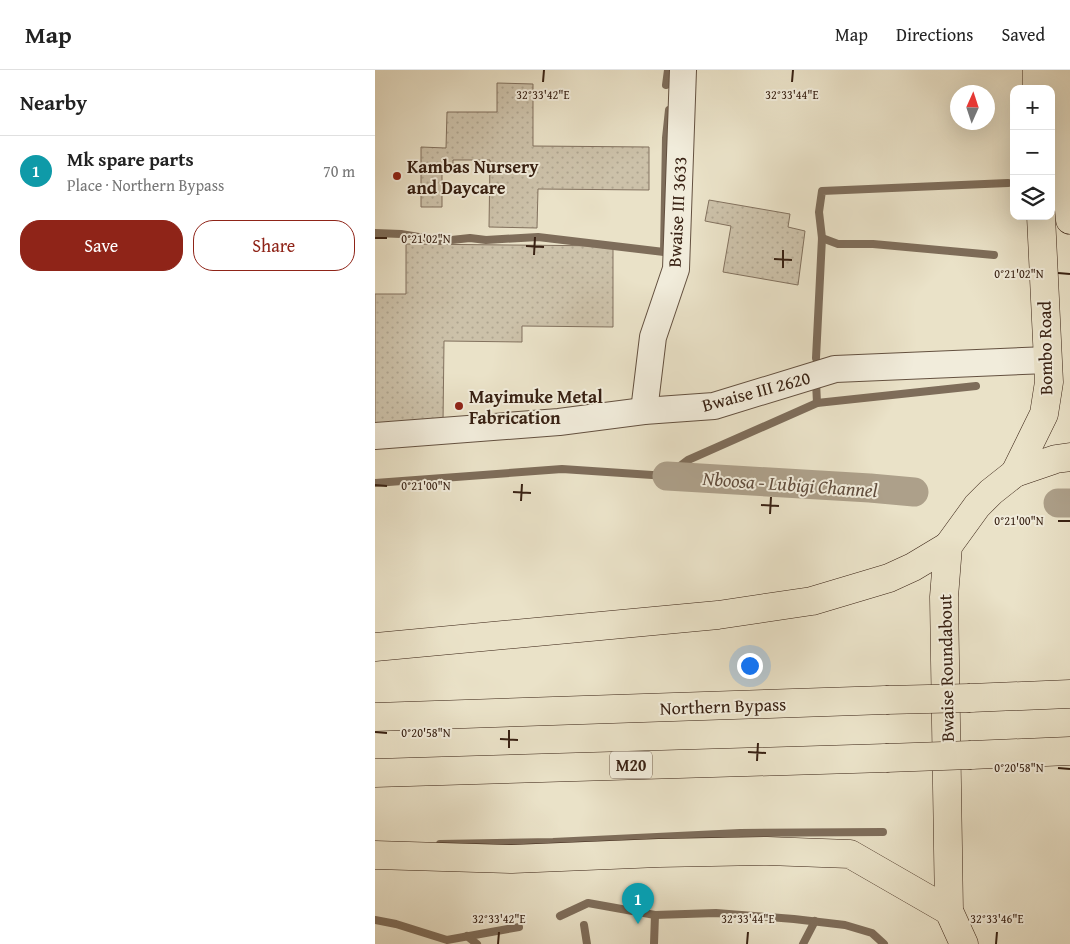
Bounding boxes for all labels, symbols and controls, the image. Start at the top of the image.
text: Map [25,17,72,52]
text: Map [835,21,868,48]
text: Directions [896,21,973,48]
text: Saved [1001,21,1045,48]
north arrow [950,85,995,130]
map controls [1010,85,1055,220]
button: + [1010,85,1055,130]
text: 32°33'42"E [516,86,570,103]
text: 32°33'44"E [765,86,819,103]
text: Nearby [20,87,87,118]
button: − [1010,130,1055,175]
text: Mk spare parts [67,145,194,173]
place label: Kambas Nursery and Daycare [407,153,539,201]
street label: Bwaise III 3633 [661,156,693,268]
text: 1 [32,159,40,183]
text: 70 m [323,159,355,183]
marker: Kambas Nursery and Daycare [391,170,403,182]
text: Place · Northern Bypass [67,173,224,197]
button: layers [1010,175,1055,220]
button: Save [20,220,183,271]
button: Share [193,220,355,271]
text: 0°21'02"N [401,230,451,247]
text: 0°21'02"N [994,265,1044,282]
street label: Bombo Road [1031,300,1059,395]
street label: Bwaise III 2620 [699,364,813,418]
place label: Mayimuke Metal Fabrication [469,383,603,431]
marker: Mayimuke Metal Fabrication [453,400,465,412]
water label: Nboosa - Lubigi Channel [701,464,879,504]
text: 0°21'00"N [401,477,451,494]
text: 0°21'00"N [994,512,1044,529]
street label: Bwaise Roundabout [931,593,961,742]
your location [737,653,763,679]
street label: Northern Bypass [659,690,787,722]
text: 0°20'58"N [401,724,451,741]
road number: M20 [610,752,652,778]
text: 0°20'58"N [994,759,1044,776]
pin: 1 [622,883,654,924]
text: 32°33'42"E [472,910,526,927]
text: 32°33'44"E [721,910,775,927]
text: 32°33'46"E [970,910,1024,927]

